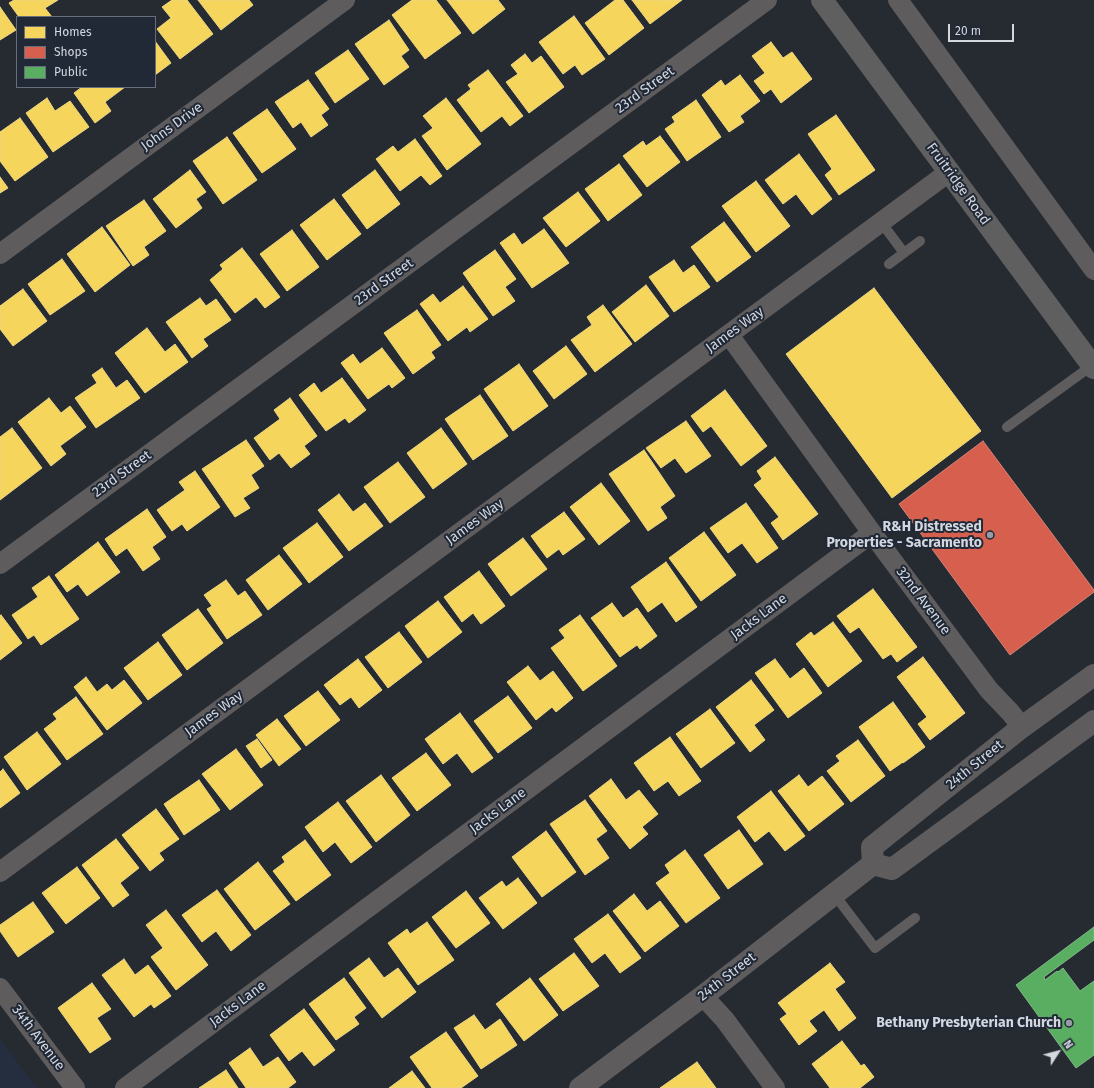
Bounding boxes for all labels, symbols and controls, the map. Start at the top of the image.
legend [16,16,156,88]
scale bar [950,16,1016,42]
text: 20 m [955,24,981,38]
text: Homes [54,25,92,39]
text: Shops [54,45,87,59]
street label: 23rd Street [612,63,678,117]
text: Public [54,65,87,79]
street label: Johns Drive [138,99,206,155]
street label: Fruitridge Road [923,140,993,228]
street label: 23rd Street [351,255,417,309]
street label: James Way [703,303,767,357]
street label: 23rd Street [89,447,155,501]
street label: James Way [443,495,507,549]
place label: R&H Distressed Properties - Sacramento [826,519,982,552]
marker: R&H Distressed Properties - Sacramento [985,530,995,540]
street label: 32nd Avenue [892,564,954,638]
street label: Jacks Lane [728,590,790,644]
street label: James Way [182,687,246,741]
street label: 24th Street [943,737,1007,793]
street label: Jacks Lane [467,784,529,838]
street label: 24th Street [695,949,759,1005]
street label: Jacks Lane [207,977,269,1031]
street label: 34th Avenue [8,1002,68,1074]
place label: Bethany Presbyterian Church [876,1015,1061,1031]
marker: Bethany Presbyterian Church [1064,1018,1074,1028]
north arrow [1038,1032,1078,1072]
text: N [1061,1038,1076,1051]

